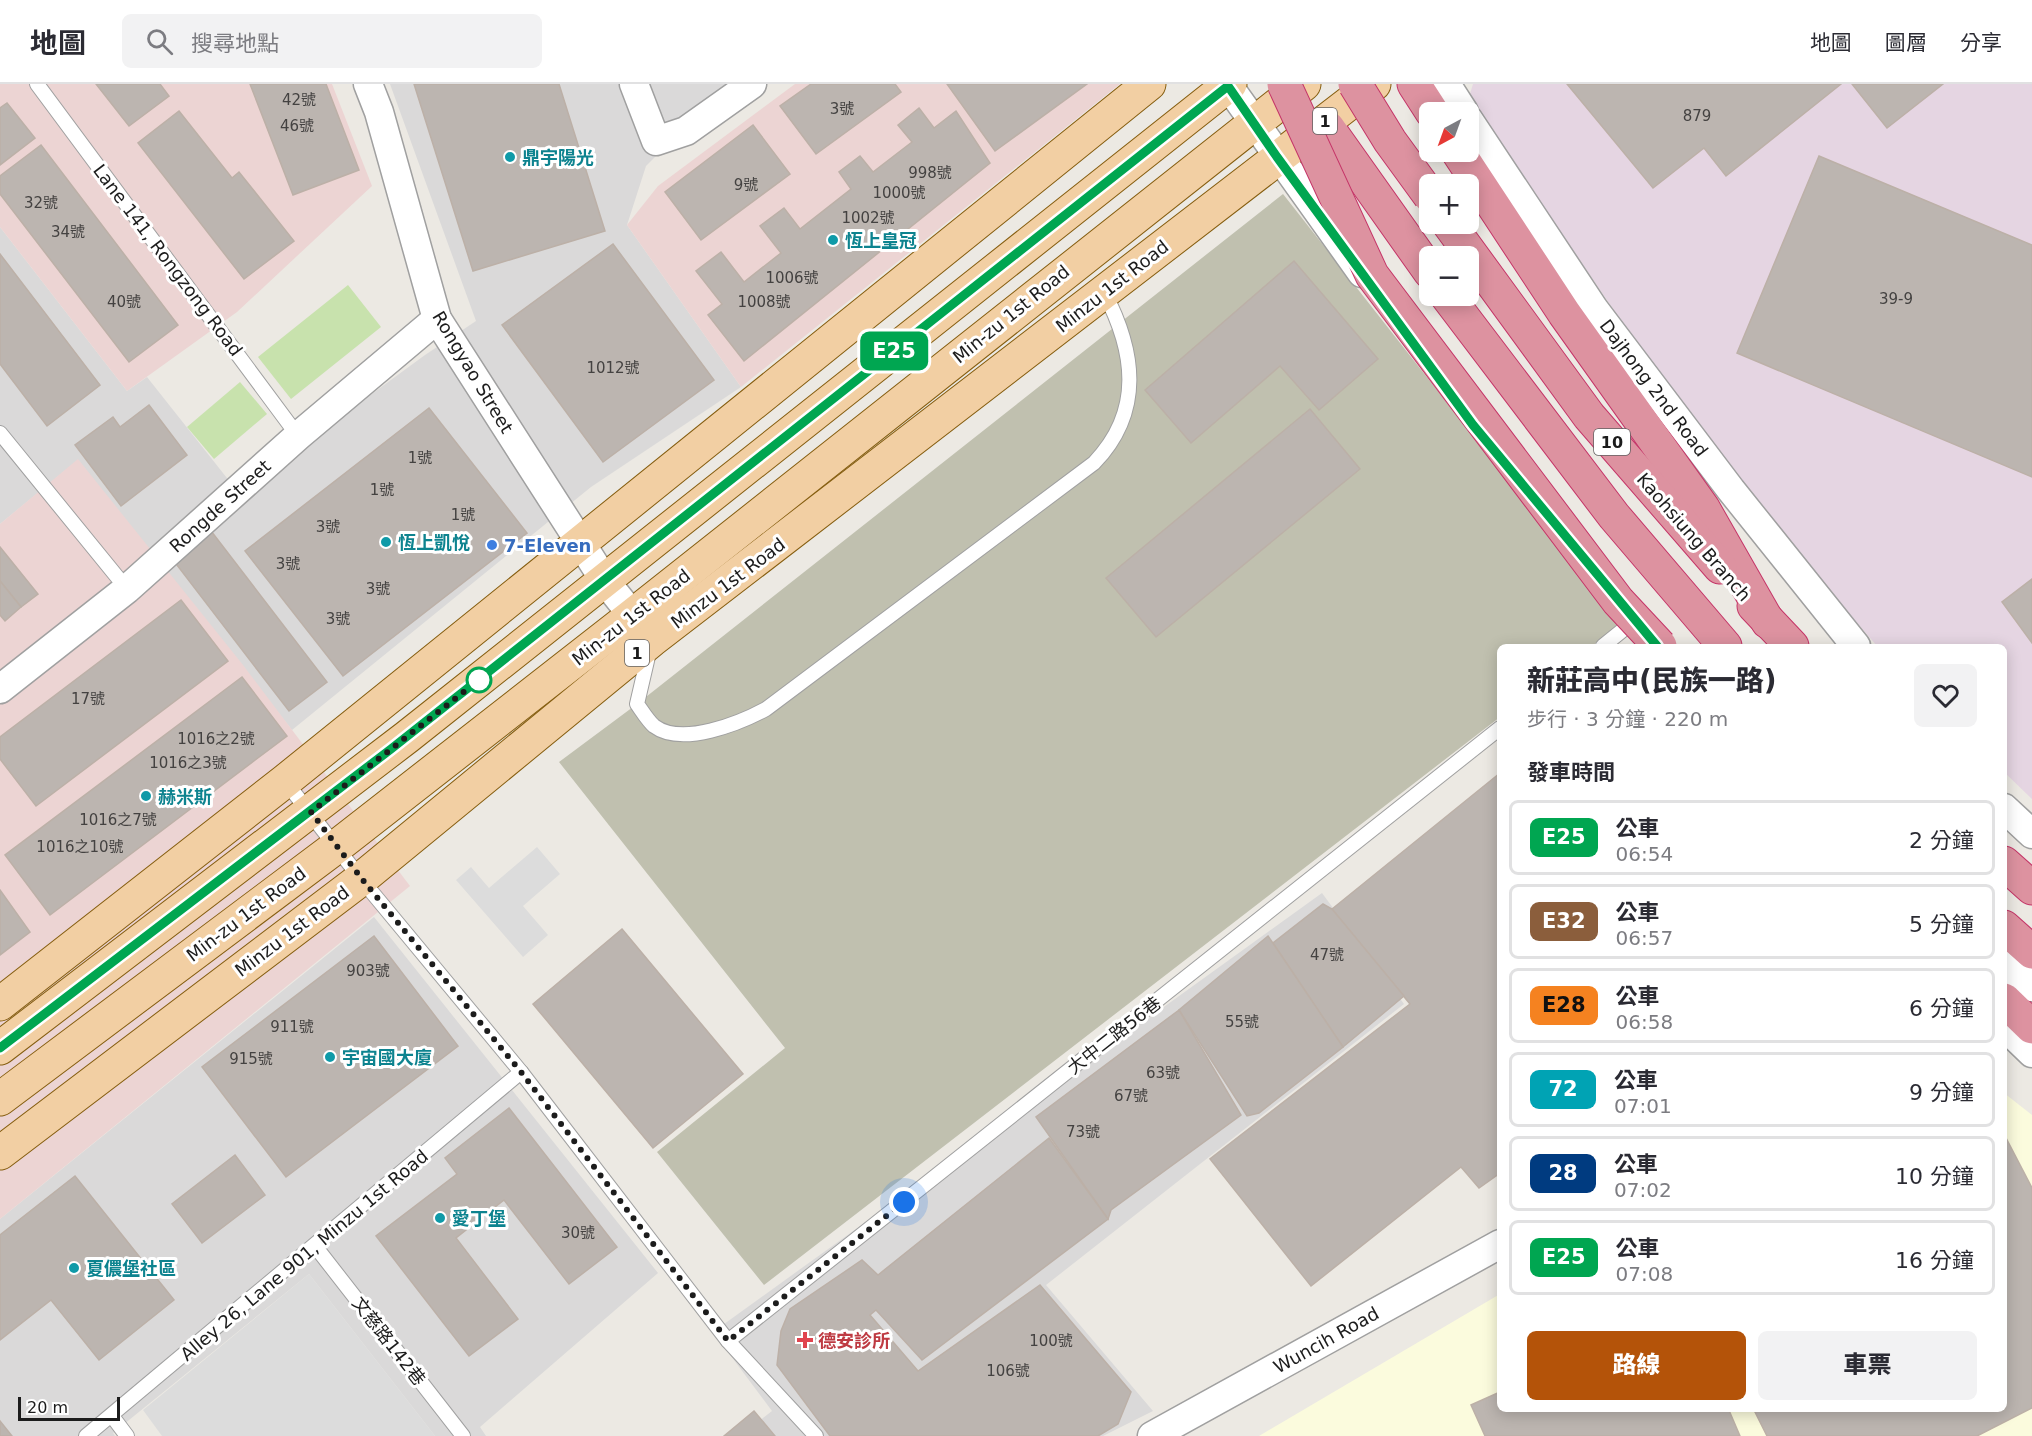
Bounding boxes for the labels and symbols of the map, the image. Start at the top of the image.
house number: 42號 [282,91,316,109]
house number: 3號 [830,100,854,118]
north arrow [1419,102,1479,162]
house number: 879 [1683,107,1711,125]
road number: 1 [1313,108,1337,134]
house number: 46號 [280,117,314,135]
place label: 鼎宇陽光 [522,147,594,168]
marker: 鼎宇陽光 [503,150,517,164]
street label: Lane 141, Rongzong Road [89,160,247,360]
house number: 998號 [908,164,952,182]
house number: 9號 [734,176,758,194]
house number: 1000號 [872,184,926,202]
house number: 32號 [24,194,58,212]
house number: 1002號 [841,209,895,227]
house number: 34號 [51,223,85,241]
place label: 恆上皇冠 [845,230,917,251]
marker: 恆上皇冠 [826,233,840,247]
street label: Minzu 1st Road [1051,235,1173,337]
street label: Min-zu 1st Road [949,261,1073,367]
house number: 1006號 [765,269,819,287]
house number: 39-9 [1879,290,1913,308]
house number: 40號 [107,293,141,311]
house number: 1008號 [737,293,791,311]
street label: Rongyao Street [428,307,518,437]
street label: Dajhong 2nd Road [1596,315,1712,461]
line badge: E25 [860,332,928,370]
house number: 1012號 [586,359,640,377]
road number: 10 [1594,429,1630,455]
house number: 1號 [408,449,432,467]
street label: Rongde Street [165,455,275,557]
street label: Kaohsiung Branch [1633,469,1755,605]
house number: 1號 [370,481,394,499]
house number: 1號 [451,506,475,524]
house number: 3號 [316,518,340,536]
place label: 恆上凱悅 [398,532,470,553]
street label: Minzu 1st Road [667,533,789,633]
marker: 恆上凱悅 [379,535,393,549]
place label: 7-Eleven [504,535,591,556]
marker: 7-Eleven [485,538,499,552]
house number: 3號 [276,555,300,573]
street label: Min-zu 1st Road [568,564,694,670]
house number: 3號 [366,580,390,598]
house number: 3號 [326,610,350,628]
road number: 1 [625,640,649,666]
unlabelled marker [466,667,492,693]
house number: 17號 [71,690,105,708]
house number: 1016之2號 [177,730,255,748]
house number: 1016之3號 [149,754,227,772]
place label: 赫米斯 [158,786,212,807]
marker: 赫米斯 [139,789,153,803]
house number: 1016之7號 [79,811,157,829]
house number: 1016之10號 [36,838,124,856]
street label: Min-zu 1st Road [182,862,310,966]
street label: Minzu 1st Road [231,881,353,981]
house number: 47號 [1310,946,1344,964]
house number: 903號 [346,962,390,980]
street label: 大中二路56巷 [1063,992,1165,1078]
house number: 55號 [1225,1013,1259,1031]
house number: 911號 [270,1018,314,1036]
place label: 宇宙國大廈 [342,1047,432,1068]
house number: 915號 [229,1050,273,1068]
marker: 宇宙國大廈 [323,1050,337,1064]
house number: 63號 [1146,1064,1180,1082]
house number: 67號 [1114,1087,1148,1105]
house number: 73號 [1066,1123,1100,1141]
street label: Alley 26, Lane 901, Minzu 1st Road [176,1145,432,1365]
your location [889,1187,919,1217]
place label: 愛丁堡 [452,1208,506,1229]
marker: 愛丁堡 [433,1211,447,1225]
house number: 30號 [561,1224,595,1242]
place label: 夏儂堡社區 [86,1258,176,1279]
marker: 夏儂堡社區 [67,1261,81,1275]
street label: 文慈路142巷 [348,1293,430,1389]
street label: Wuncih Road [1270,1302,1382,1378]
place label: 德安診所 [818,1330,890,1351]
marker: 德安診所 [796,1331,814,1349]
house number: 100號 [1029,1332,1073,1350]
house number: 106號 [986,1362,1030,1380]
scale bar [18,1394,120,1422]

